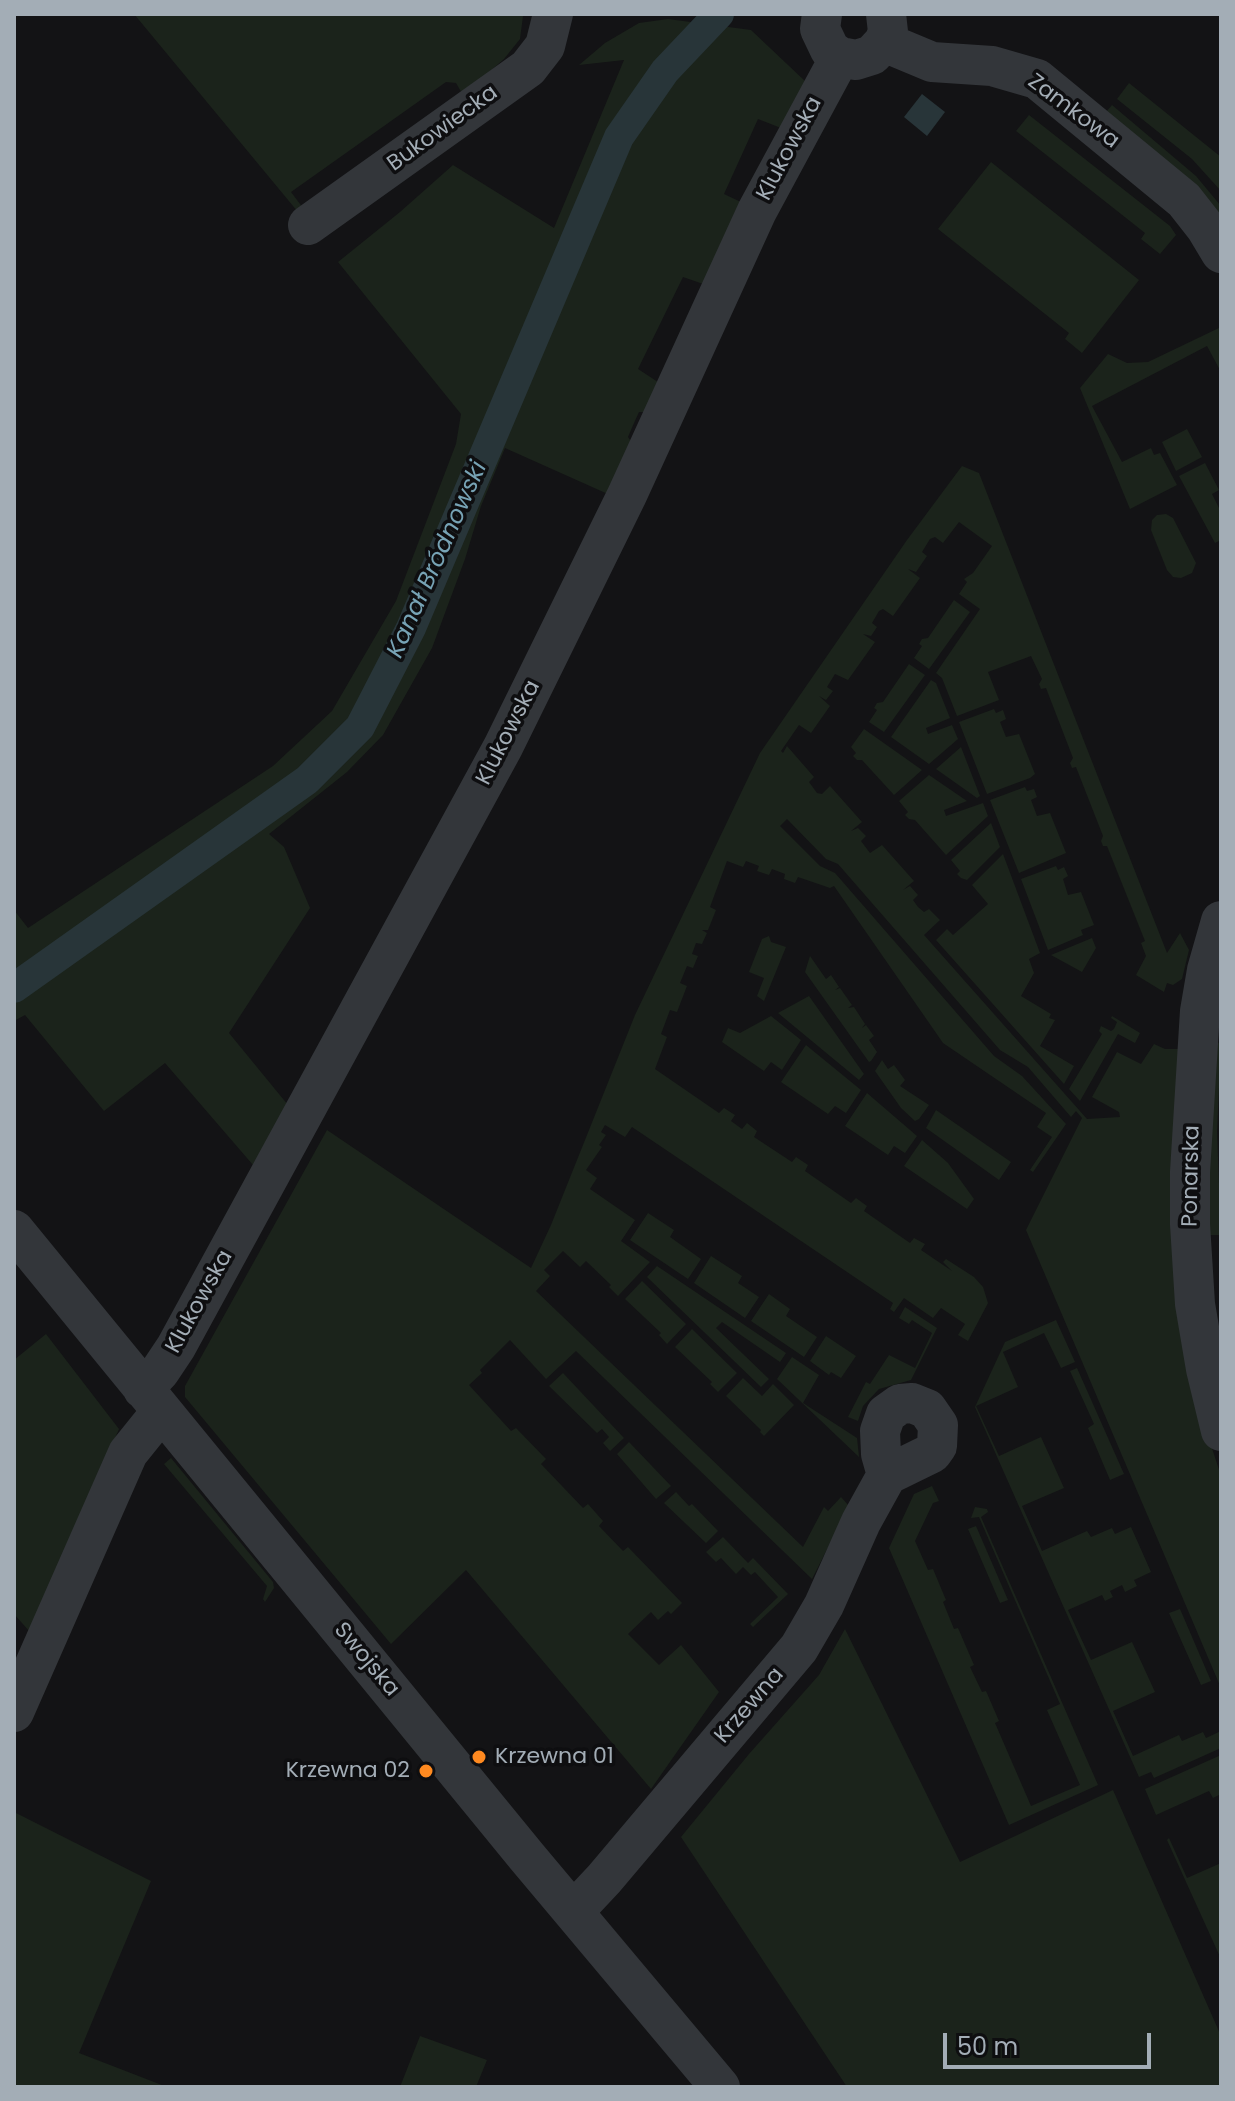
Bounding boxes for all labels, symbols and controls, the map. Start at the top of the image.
street label: Zamkowa [1022,69,1124,155]
street label: Bukowiecka [383,80,503,178]
street label: Klukowska [752,93,828,205]
water label: Kanał Bródnowski [382,457,494,663]
street label: Klukowska [471,676,547,790]
street label: Ponarska [1178,1125,1206,1227]
street label: Klukowska [161,1246,239,1358]
street label: Swojska [328,1618,404,1702]
street label: Krzewna [710,1663,790,1749]
place label: Krzewna 01 [495,1744,614,1770]
marker: Krzewna 01 [470,1748,488,1766]
place label: Krzewna 02 [286,1758,410,1784]
marker: Krzewna 02 [417,1762,435,1780]
scale bar [947,2017,1155,2067]
text: 50 m [957,2030,1018,2063]

